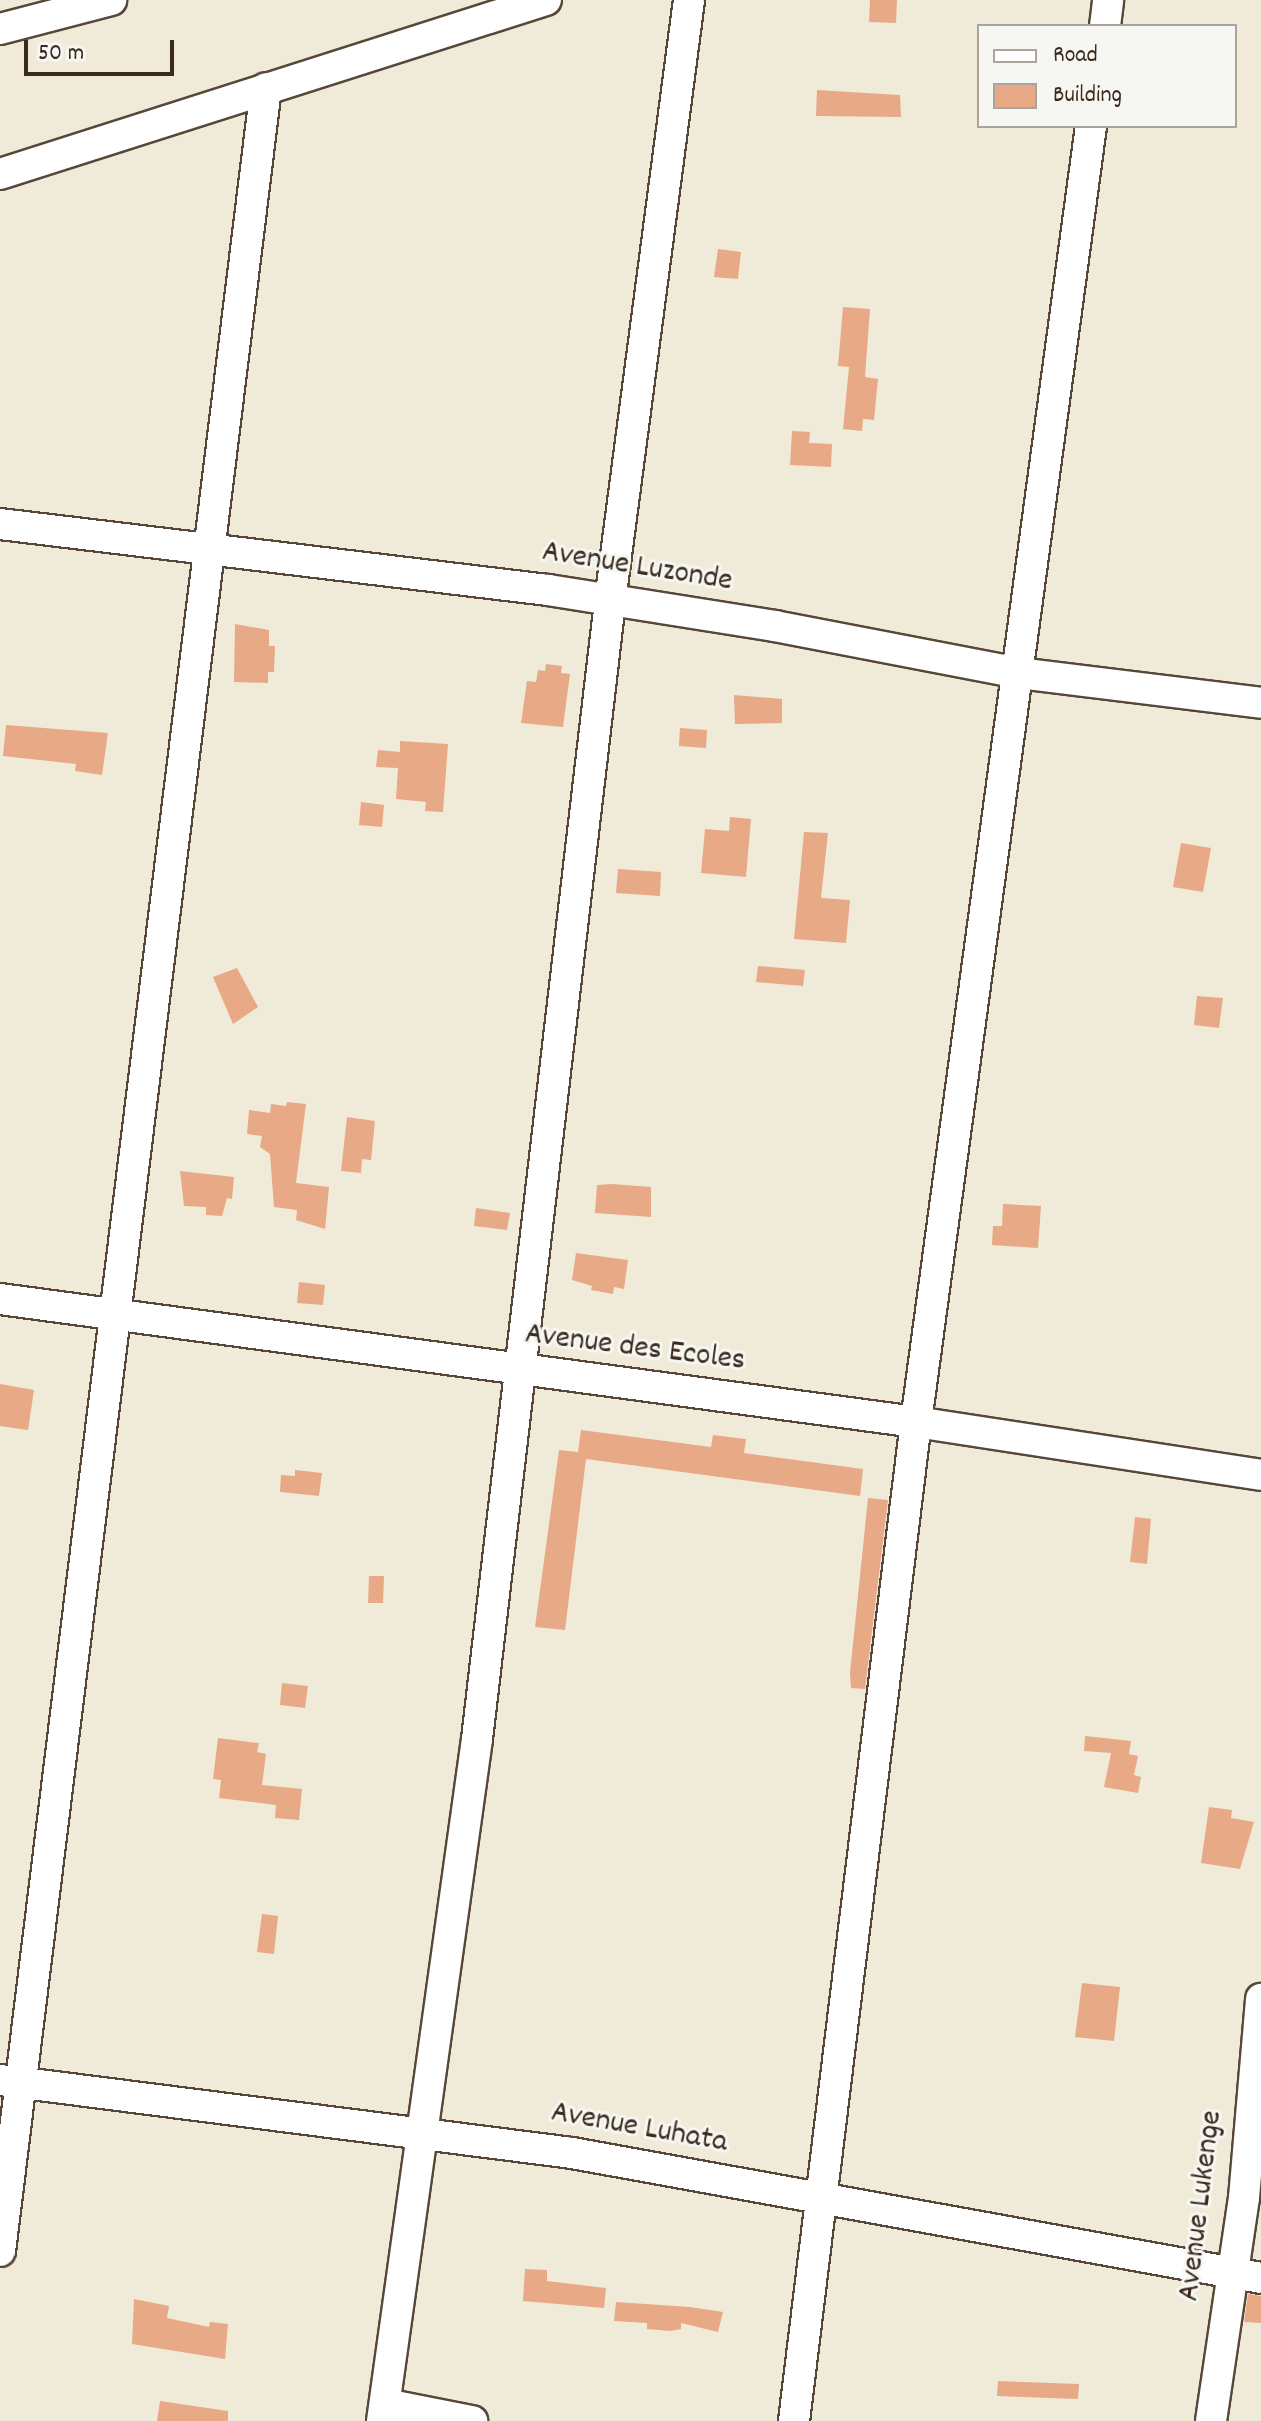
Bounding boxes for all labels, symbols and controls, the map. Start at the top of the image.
scale bar [28,24,178,74]
legend [977,24,1237,128]
text: 50 m [38,37,84,71]
text: Road [1053,39,1098,73]
text: Building [1053,79,1122,113]
street label: Avenue Luzonde [539,534,735,602]
street label: Avenue des Ecoles [523,1316,747,1382]
street label: Avenue Luhata [548,2095,730,2163]
street label: Avenue Lukenge [1171,2108,1233,2304]

